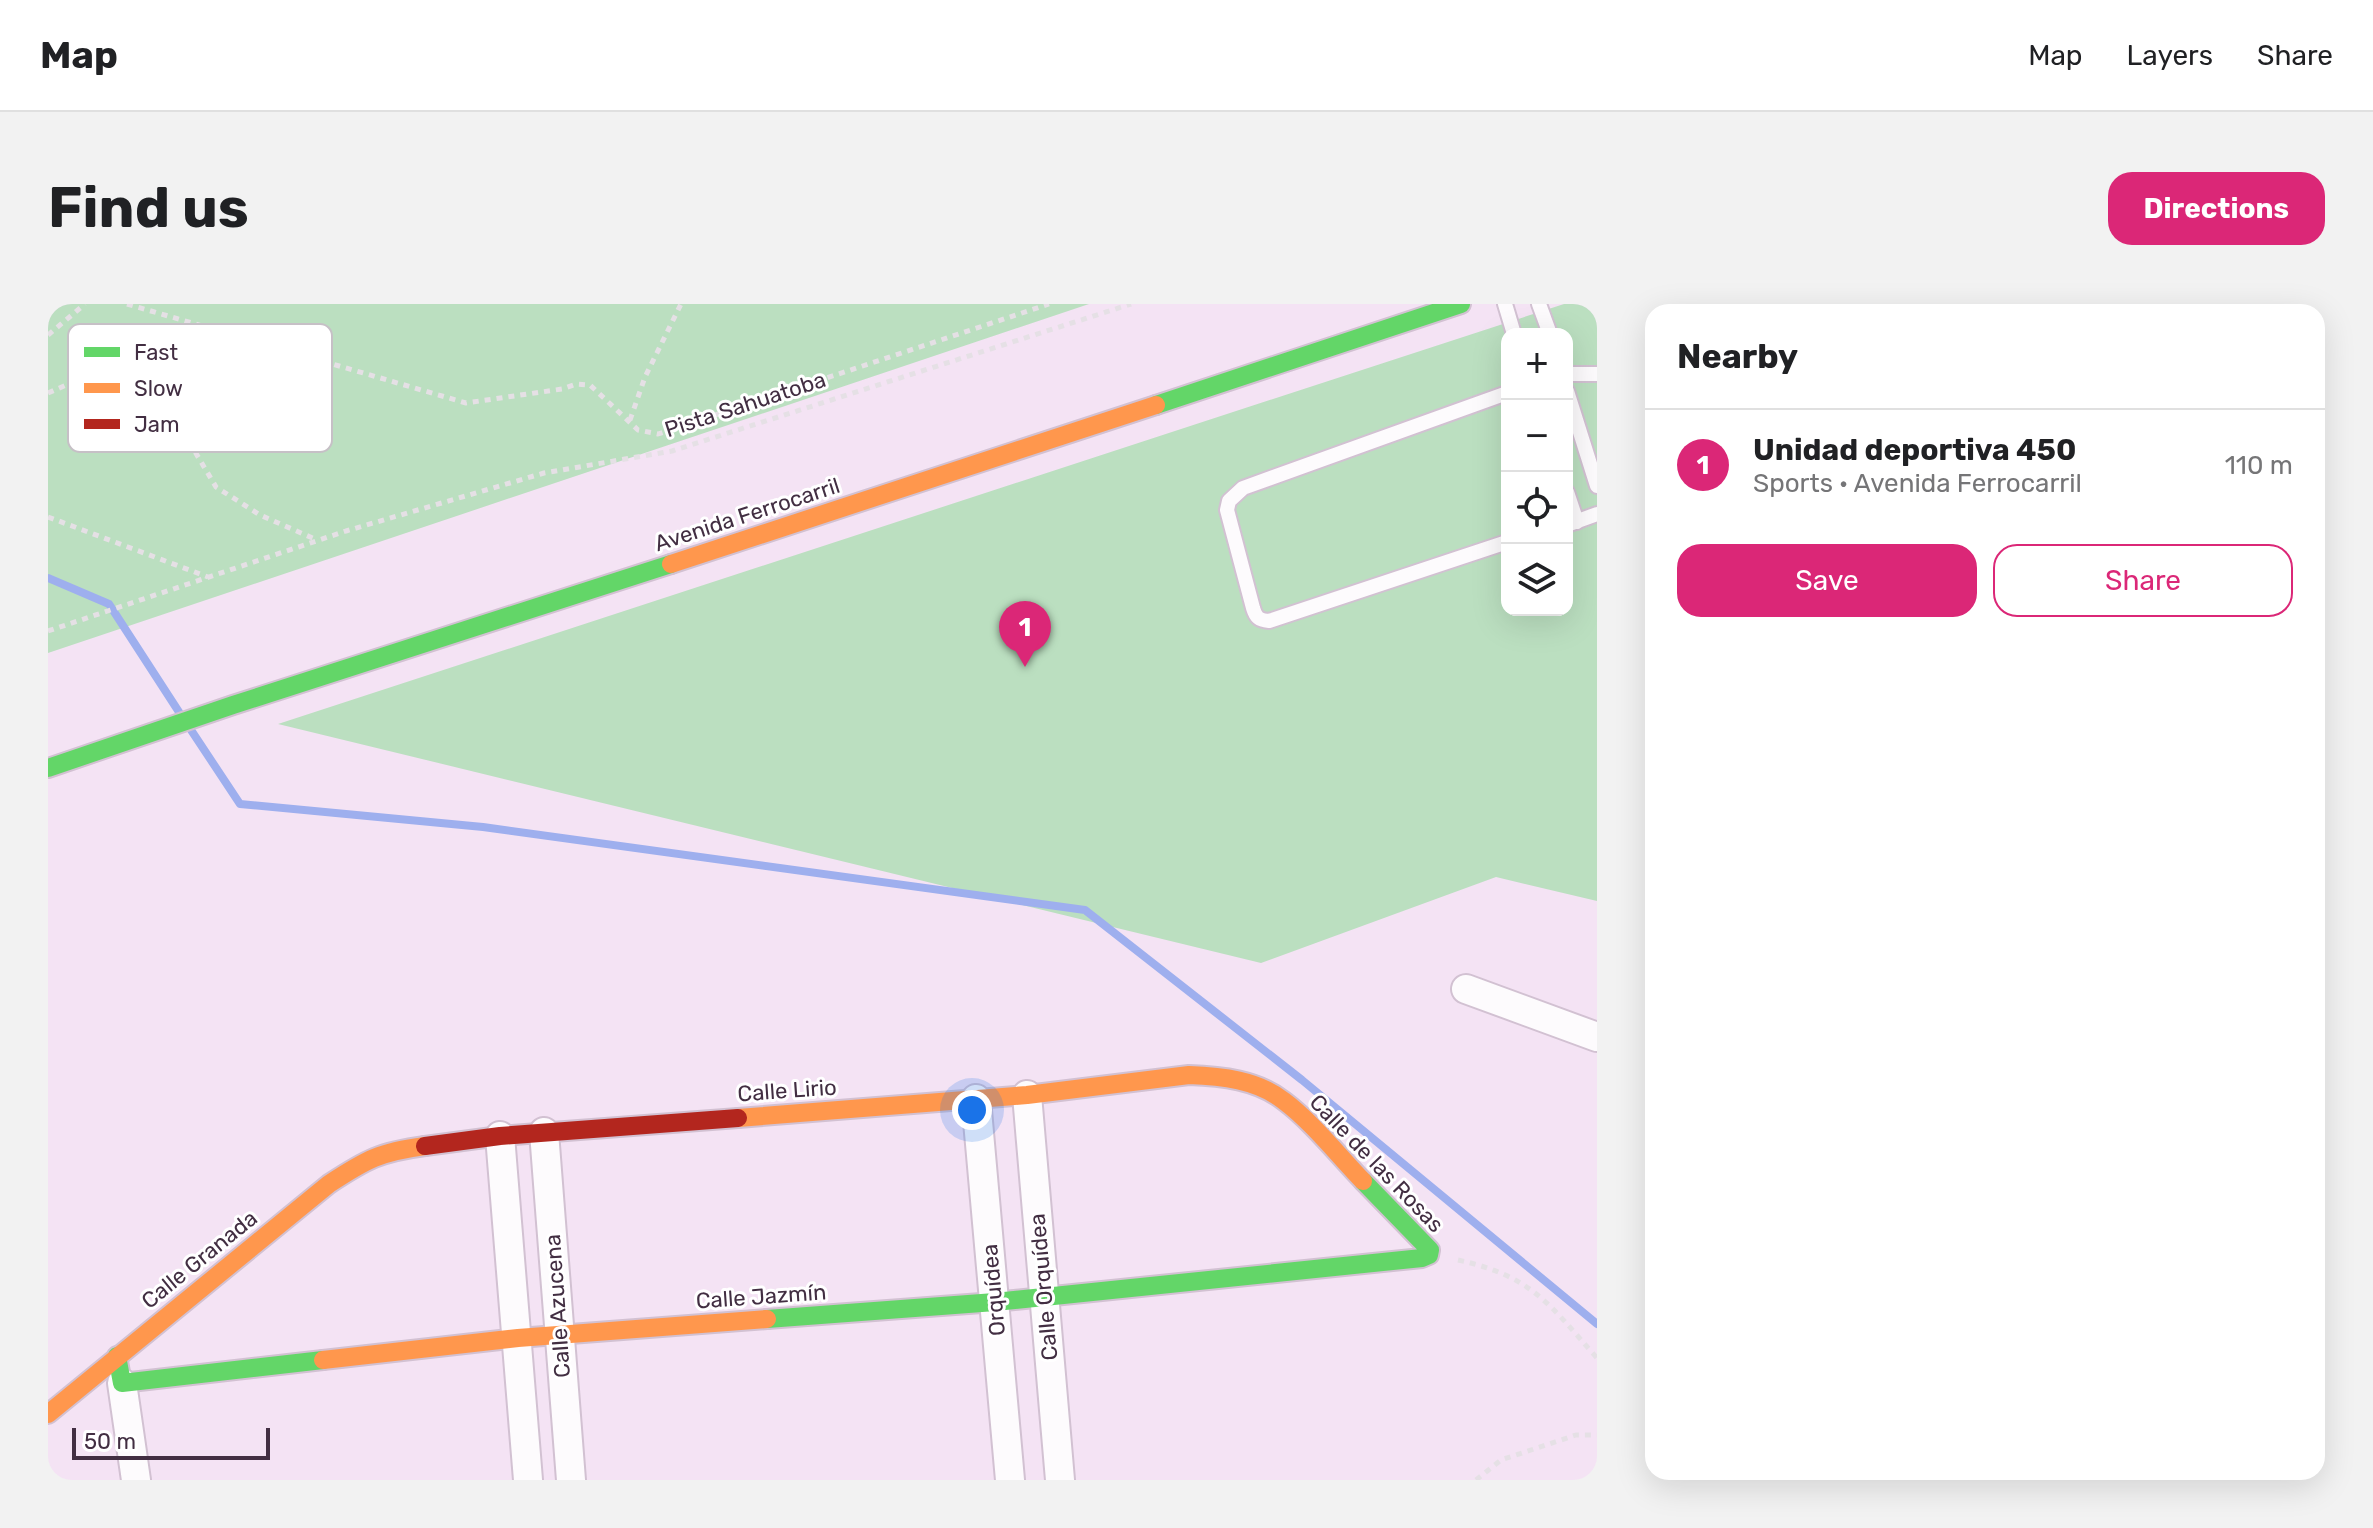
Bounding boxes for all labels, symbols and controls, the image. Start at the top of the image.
text: Map [40,32,118,78]
text: Map [2028,39,2083,72]
text: Layers [2127,39,2213,72]
text: Share [2257,39,2333,72]
button: Directions [2108,172,2325,245]
text: Find us [48,175,249,241]
legend [68,324,332,452]
map controls [1501,328,1573,616]
button: + [1501,328,1573,400]
text: Nearby [1677,336,1798,377]
text: Fast [134,339,179,366]
street label: Pista Sahuatoba [661,366,829,443]
text: Slow [134,375,183,402]
button: − [1501,400,1573,472]
text: Jam [134,411,180,438]
text: Unidad deportiva 450 [1753,432,2076,468]
text: 1 [1697,450,1709,481]
text: 110 m [2225,450,2293,481]
text: Sports · Avenida Ferrocarril [1753,468,2082,499]
street label: Avenida Ferrocarril [651,472,843,557]
button: locate [1501,472,1573,544]
button: layers [1501,544,1573,616]
button: Save [1677,544,1977,617]
button: Share [1993,544,2293,617]
pin: 1 [999,601,1051,667]
street label: Calle Lirio [737,1074,837,1107]
street label: Calle de las Rosas [1304,1089,1449,1238]
your location [952,1090,992,1130]
street label: Calle Granada [136,1204,263,1314]
street label: Calle Orquídea [1024,1212,1063,1362]
street label: Calle Azucena [539,1233,576,1379]
street label: Orquídea [976,1243,1011,1337]
street label: Calle Jazmín [695,1278,827,1315]
scale bar [72,1424,270,1460]
text: 50 m [84,1428,136,1455]

